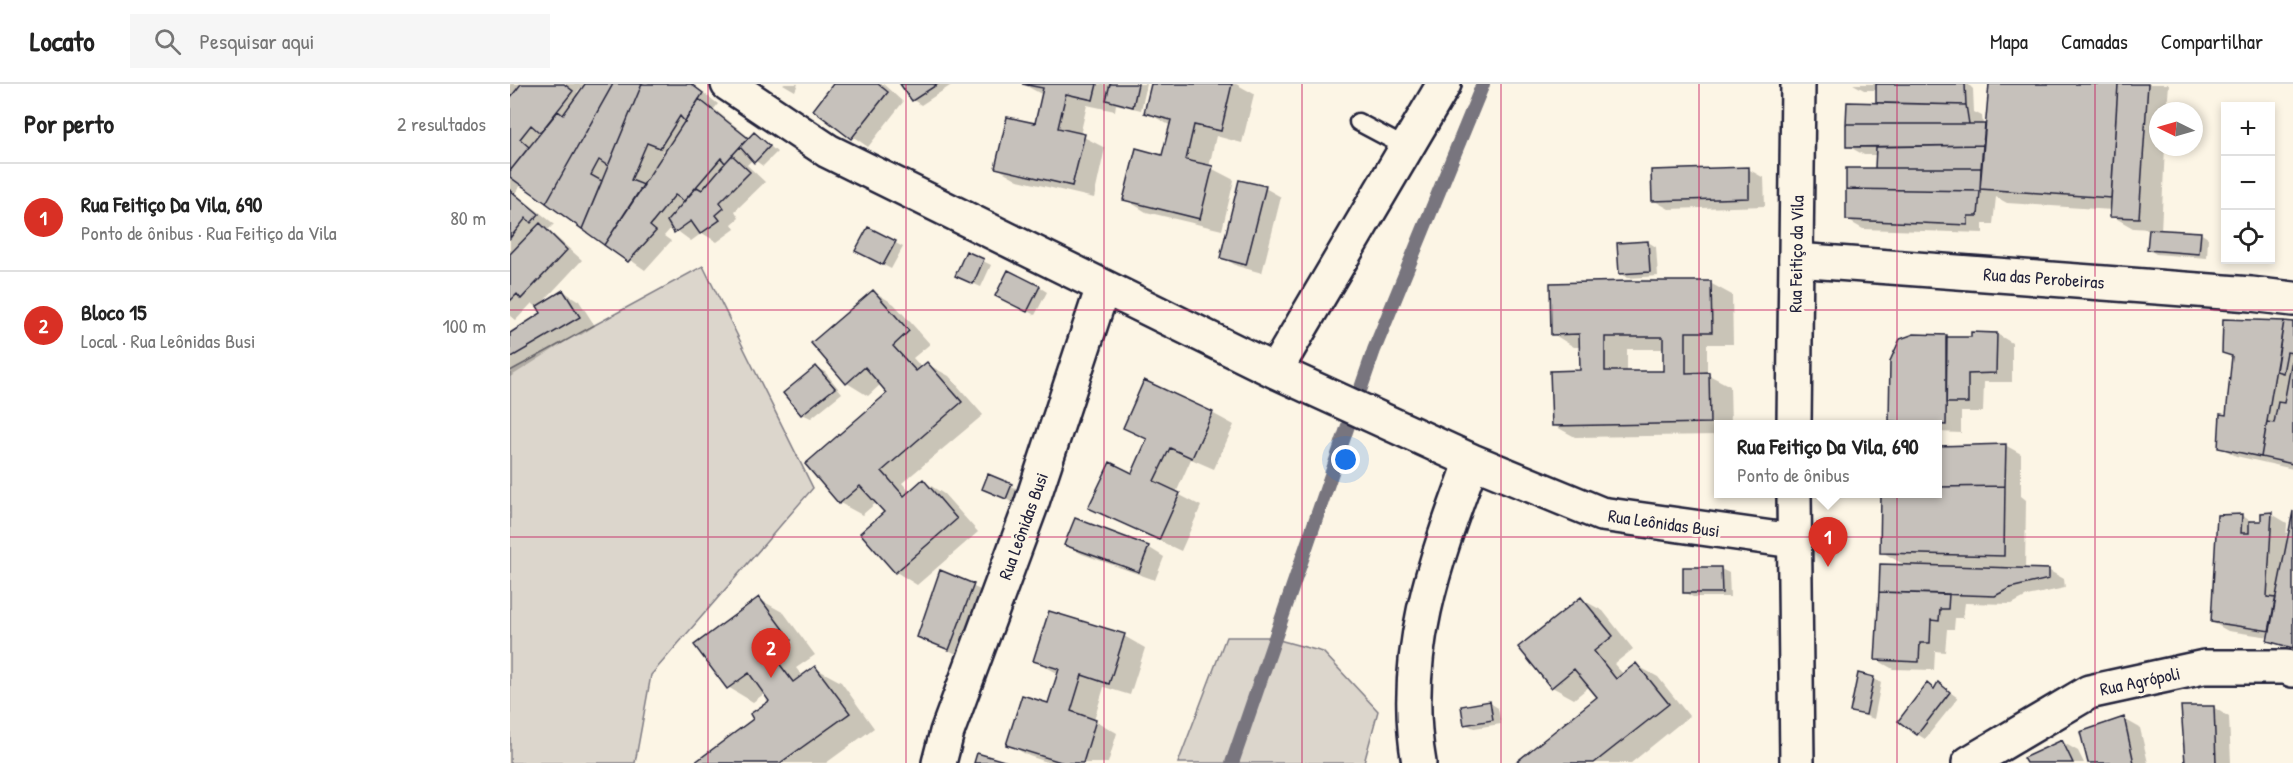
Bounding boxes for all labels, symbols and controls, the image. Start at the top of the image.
search box [130,14,550,68]
text: Locato [30,22,94,60]
icon: search [151,25,184,58]
text: Pesquisar aqui [199,26,314,56]
text: Mapa [1990,27,2028,56]
text: Camadas [2061,27,2128,56]
text: Compartilhar [2161,27,2263,56]
north arrow [2149,102,2203,156]
map controls [2221,102,2275,264]
button: + [2221,102,2275,156]
text: Por perto [24,106,114,141]
text: 2 resultados [397,110,486,137]
button: − [2221,156,2275,210]
text: Rua Feitiço Da Vila, 690 [81,189,262,219]
street label: Rua Feitiço da Vila [1782,195,1810,313]
text: 1 [40,204,47,231]
text: 80 m [450,204,486,231]
button: locate [2221,210,2275,264]
text: Ponto de ônibus · Rua Feitiço da Vila [81,219,337,246]
street label: Rua das Perobeiras [1983,261,2105,295]
text: Bloco 15 [81,297,147,327]
text: 2 [39,312,48,339]
text: 100 m [443,312,486,339]
text: Local · Rua Leônidas Busi [81,327,255,354]
popup [1714,420,1942,498]
text: Rua Feitiço Da Vila, 690 [1737,431,1919,461]
your location [1331,445,1360,474]
text: Ponto de ônibus [1737,461,1849,488]
street label: Rua Leônidas Busi [992,469,1054,583]
street label: Rua Leônidas Busi [1607,503,1721,543]
pin: 1 [1808,518,1848,567]
pin: 2 [752,628,790,678]
street label: Rua Agrópoli [2098,660,2182,702]

